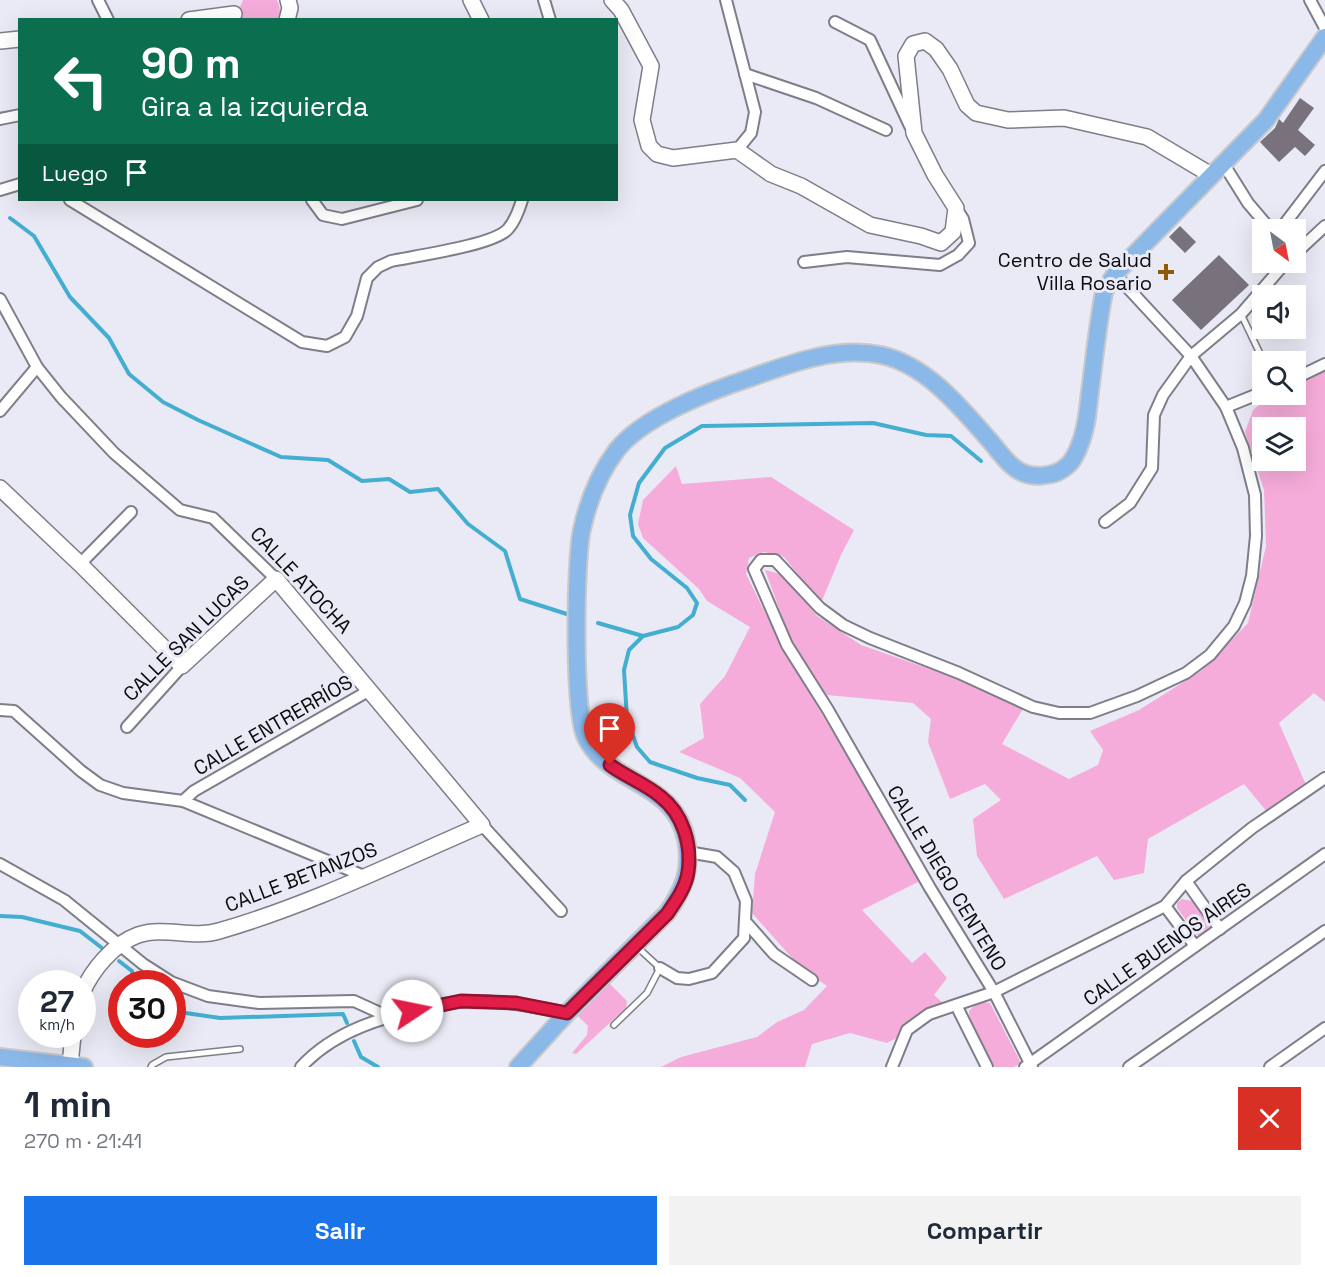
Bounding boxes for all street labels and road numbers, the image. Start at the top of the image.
street label: CALLE ATOCHA [245,521,358,639]
street label: CALLE SAN LUCAS [117,569,255,707]
street label: CALLE ENTRERRÍOS [189,669,357,781]
street label: CALLE DIEGO CENTENO [881,781,1013,975]
street label: CALLE BETANZOS [221,836,381,918]
street label: CALLE BUENOS AIRES [1078,876,1256,1012]

